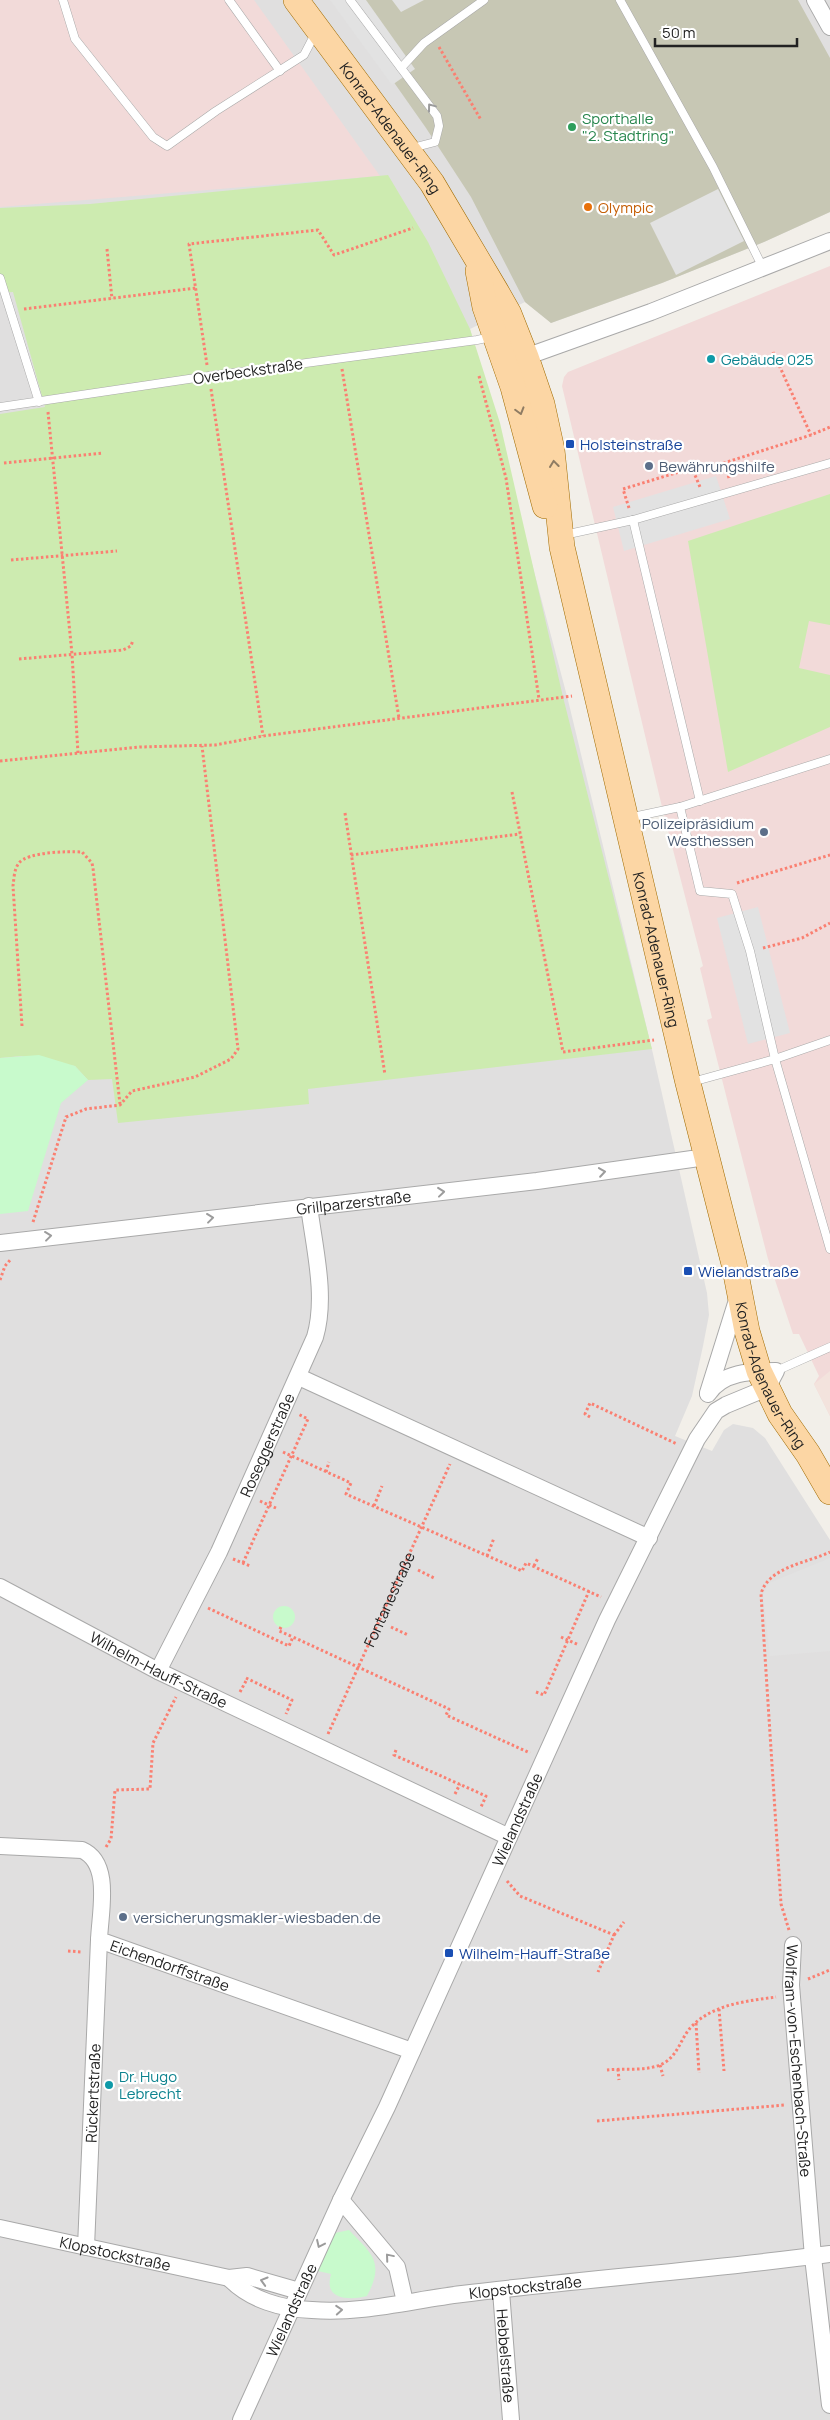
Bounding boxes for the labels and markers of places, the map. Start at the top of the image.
place label: Sporthalle "2. Stadtring" [582,108,674,146]
marker: Sporthalle "2. Stadtring" [566,121,578,133]
place label: Olympic [598,197,654,218]
marker: Olympic [582,201,594,213]
place label: Gebäude 025 [721,349,813,370]
marker: Gebäude 025 [705,353,717,365]
place label: Holsteinstraße [580,434,683,455]
marker: Holsteinstraße [564,438,576,450]
place label: Bewährungshilfe [659,456,775,477]
marker: Bewährungshilfe [643,460,655,472]
place label: Polizeipräsidium Westhessen [642,813,754,851]
marker: Polizeipräsidium Westhessen [758,826,770,838]
place label: Wielandstraße [698,1261,799,1282]
marker: Wielandstraße [682,1265,694,1277]
place label: versicherungsmakler-wiesbaden.de [133,1907,381,1928]
marker: versicherungsmakler-wiesbaden.de [117,1911,129,1923]
place label: Wilhelm-Hauff-Straße [459,1943,610,1964]
marker: Wilhelm-Hauff-Straße [443,1947,455,1959]
place label: Dr. Hugo Lebrecht [119,2066,182,2104]
marker: Dr. Hugo Lebrecht [103,2079,115,2091]

